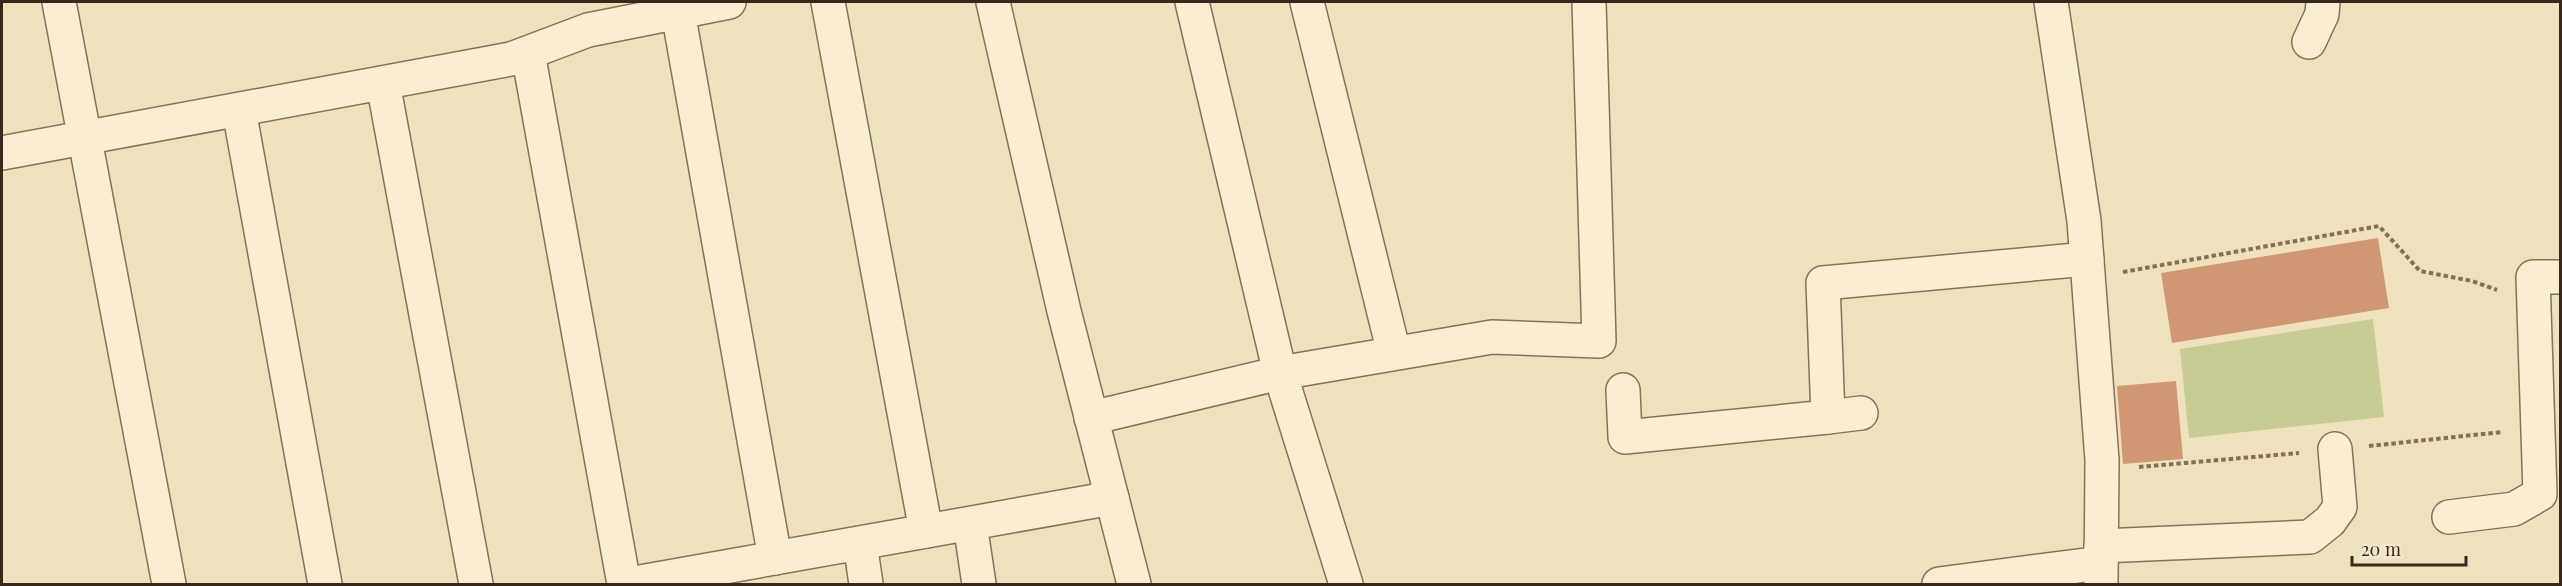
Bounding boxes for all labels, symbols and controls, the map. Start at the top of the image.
scale bar [2352,529,2466,567]
text: 20 m [2361,537,2401,561]

